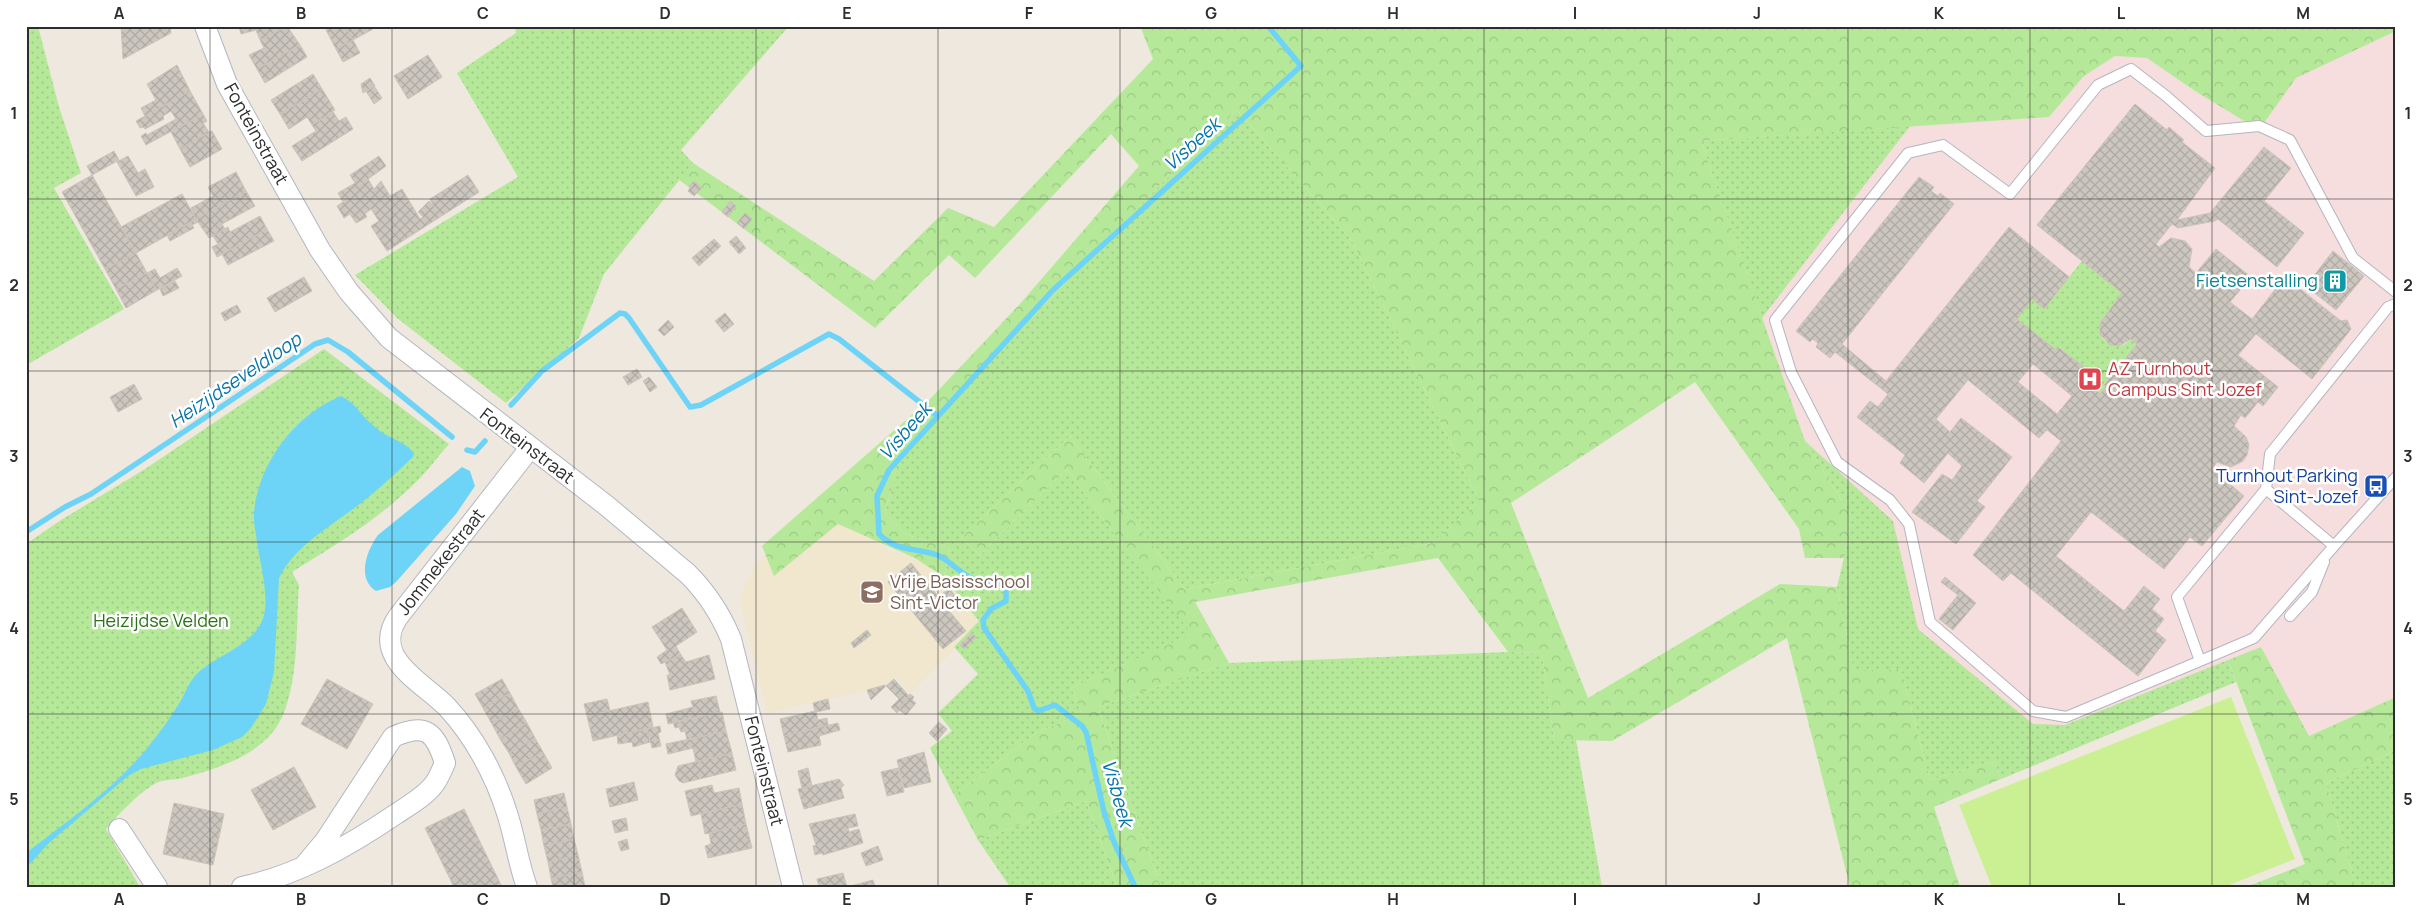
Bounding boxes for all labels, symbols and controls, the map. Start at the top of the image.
text: A [114,2,125,24]
text: B [296,2,306,24]
text: C [477,2,489,24]
text: D [659,2,671,24]
text: E [842,2,852,24]
text: F [1025,2,1034,24]
text: G [1205,2,1217,24]
text: H [1387,2,1399,24]
text: I [1573,2,1577,24]
text: J [1753,2,1761,24]
text: K [1934,2,1945,24]
text: L [2117,2,2126,24]
text: M [2296,2,2310,24]
street label: Fonteinstraat [219,79,295,188]
text: 1 [10,102,18,124]
text: 1 [2404,102,2412,124]
water label: Visbeek [1158,110,1228,177]
place label: Fietsenstalling [2196,268,2318,292]
building icon: Fietsenstalling [2322,268,2348,294]
text: 2 [9,274,19,296]
text: 2 [2403,274,2413,296]
water label: Heizijdseveldloop [164,325,308,434]
place label: AZ Turnhout Campus Sint Jozef [2108,356,2262,401]
hospital icon: AZ Turnhout Campus Sint Jozef [2077,366,2103,392]
water label: Visbeek [873,395,939,465]
street label: Fonteinstraat [475,402,580,489]
text: 3 [9,445,19,467]
text: 3 [2403,445,2413,467]
place label: Turnhout Parking Sint-Jozef [2216,463,2359,508]
bus stop icon: Turnhout Parking Sint-Jozef [2363,473,2389,499]
street label: Jommekestraat [391,503,489,620]
place label: Vrije Basisschool Sint-Victor [890,569,1030,614]
school or university icon: Vrije Basisschool Sint-Victor [859,579,885,605]
park label: Heizijdse Velden [93,608,229,632]
text: 4 [9,617,19,639]
text: 4 [2403,617,2413,639]
street label: Fonteinstraat [740,713,790,828]
water label: Visbeek [1096,757,1141,832]
text: 5 [9,788,19,810]
text: 5 [2403,788,2413,810]
text: A [114,888,125,910]
text: B [296,888,306,910]
text: C [477,888,489,910]
text: D [659,888,671,910]
text: E [842,888,852,910]
text: F [1025,888,1034,910]
text: G [1205,888,1217,910]
text: H [1387,888,1399,910]
text: I [1573,888,1577,910]
text: J [1753,888,1761,910]
text: K [1934,888,1945,910]
text: L [2117,888,2126,910]
text: M [2296,888,2310,910]

